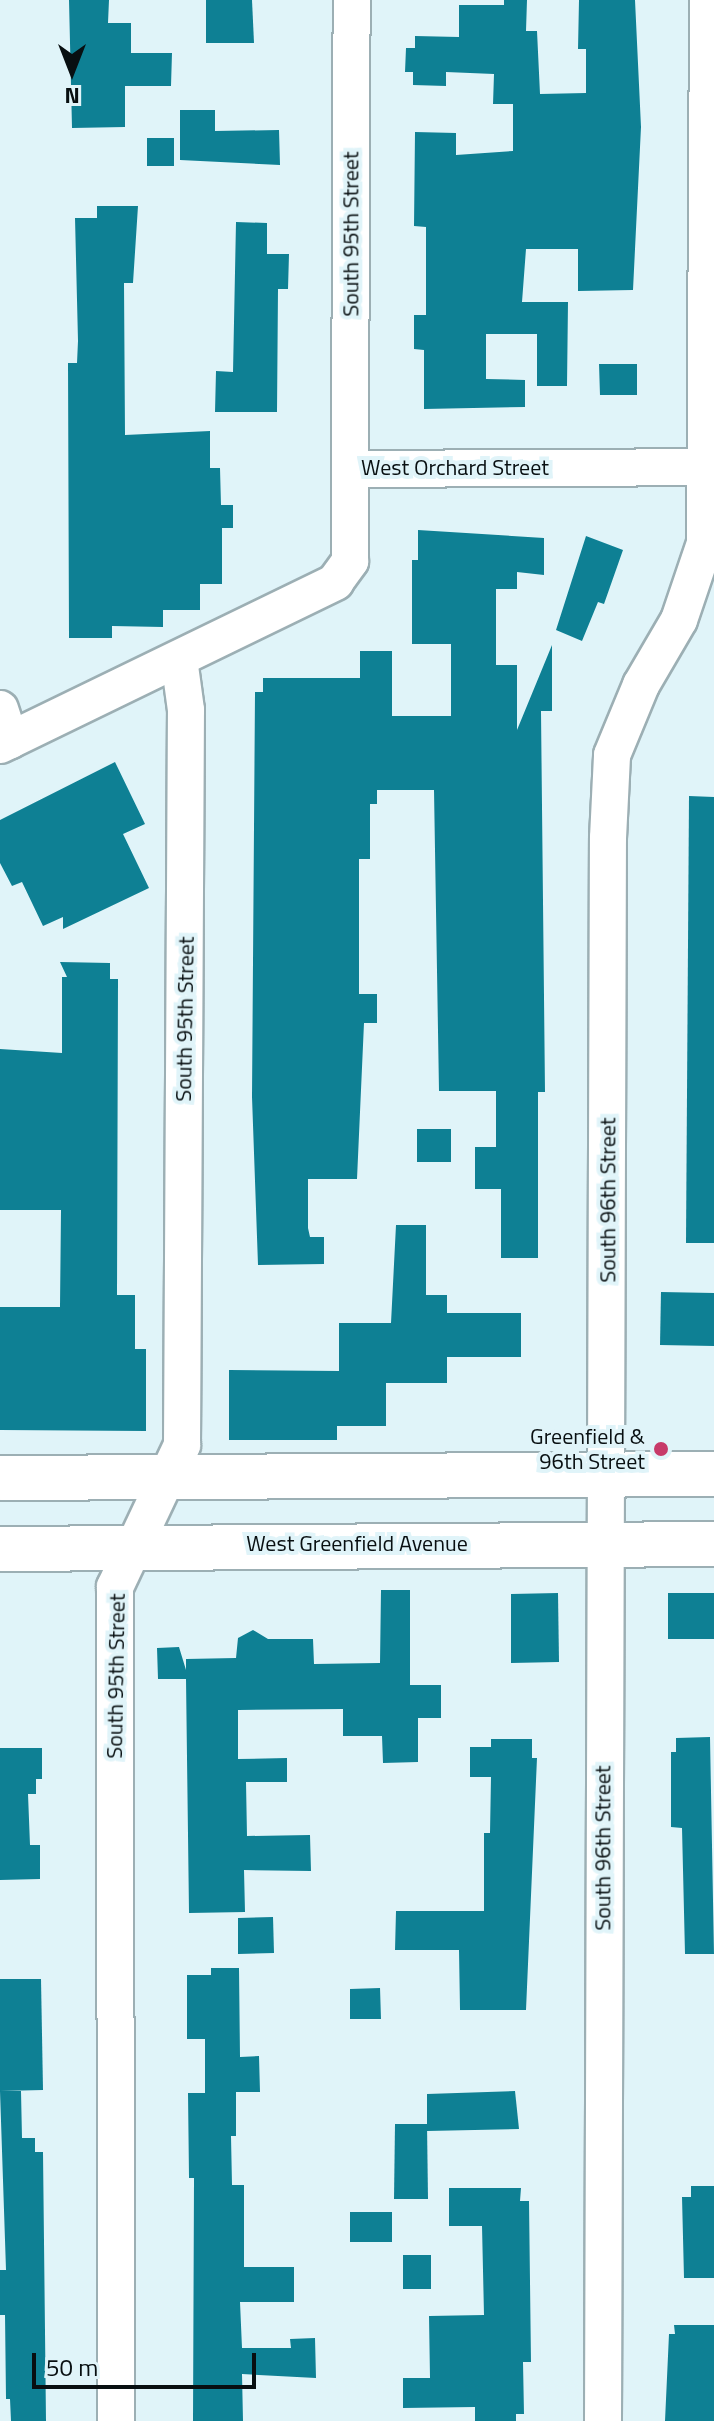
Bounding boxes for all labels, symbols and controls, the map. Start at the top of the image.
north arrow [32,32,112,112]
text: N [64,79,80,113]
street label: South 95th Street [338,151,364,317]
street label: West Orchard Street [361,455,549,481]
street label: South 95th Street [170,936,200,1102]
street label: South 96th Street [595,1117,621,1283]
place label: Greenfield & 96th Street [530,1423,645,1474]
marker: Greenfield & 96th Street [652,1440,670,1458]
street label: West Greenfield Avenue [246,1531,468,1557]
street label: South 95th Street [101,1593,131,1759]
street label: South 96th Street [590,1765,616,1931]
scale bar [36,2337,260,2387]
text: 50 m [46,2349,98,2385]

